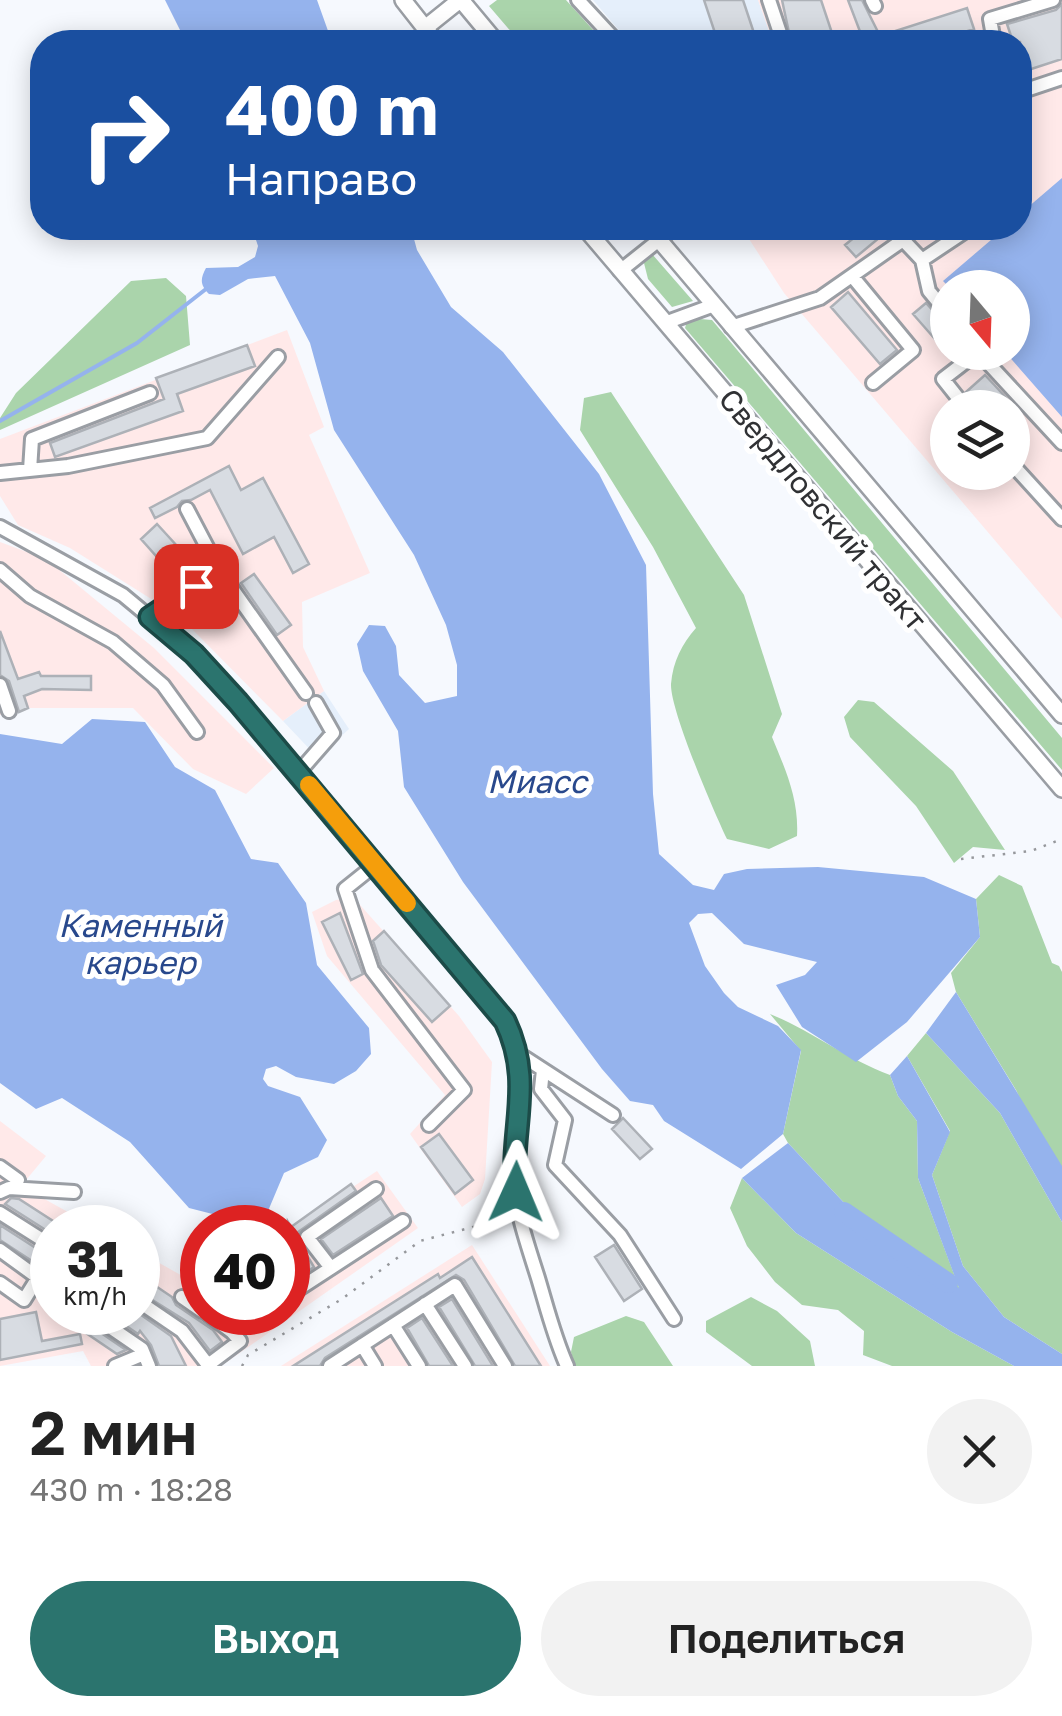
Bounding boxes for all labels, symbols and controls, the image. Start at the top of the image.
text: 400 m [225,66,439,150]
icon: right [60,70,190,200]
text: Направо [225,151,417,205]
north arrow [930,270,1030,370]
map controls [930,270,1030,490]
street label: Свердловский тракт [712,381,935,637]
button: layers [930,390,1030,490]
pin [154,544,239,629]
icon: arrive [169,559,224,614]
water label: Миасс [487,762,590,800]
water label: Каменный карьер [58,906,224,981]
position arrow [464,1140,568,1244]
speed limit sign: 40 [180,1205,310,1335]
text: 31 [67,1228,123,1288]
text: km/h [63,1280,127,1311]
text: 2 мин [30,1396,197,1468]
button: close [927,1399,1032,1504]
text: 430 m · 18:28 [30,1470,233,1508]
button: Выход [30,1581,521,1696]
button: Поделиться [541,1581,1032,1696]

